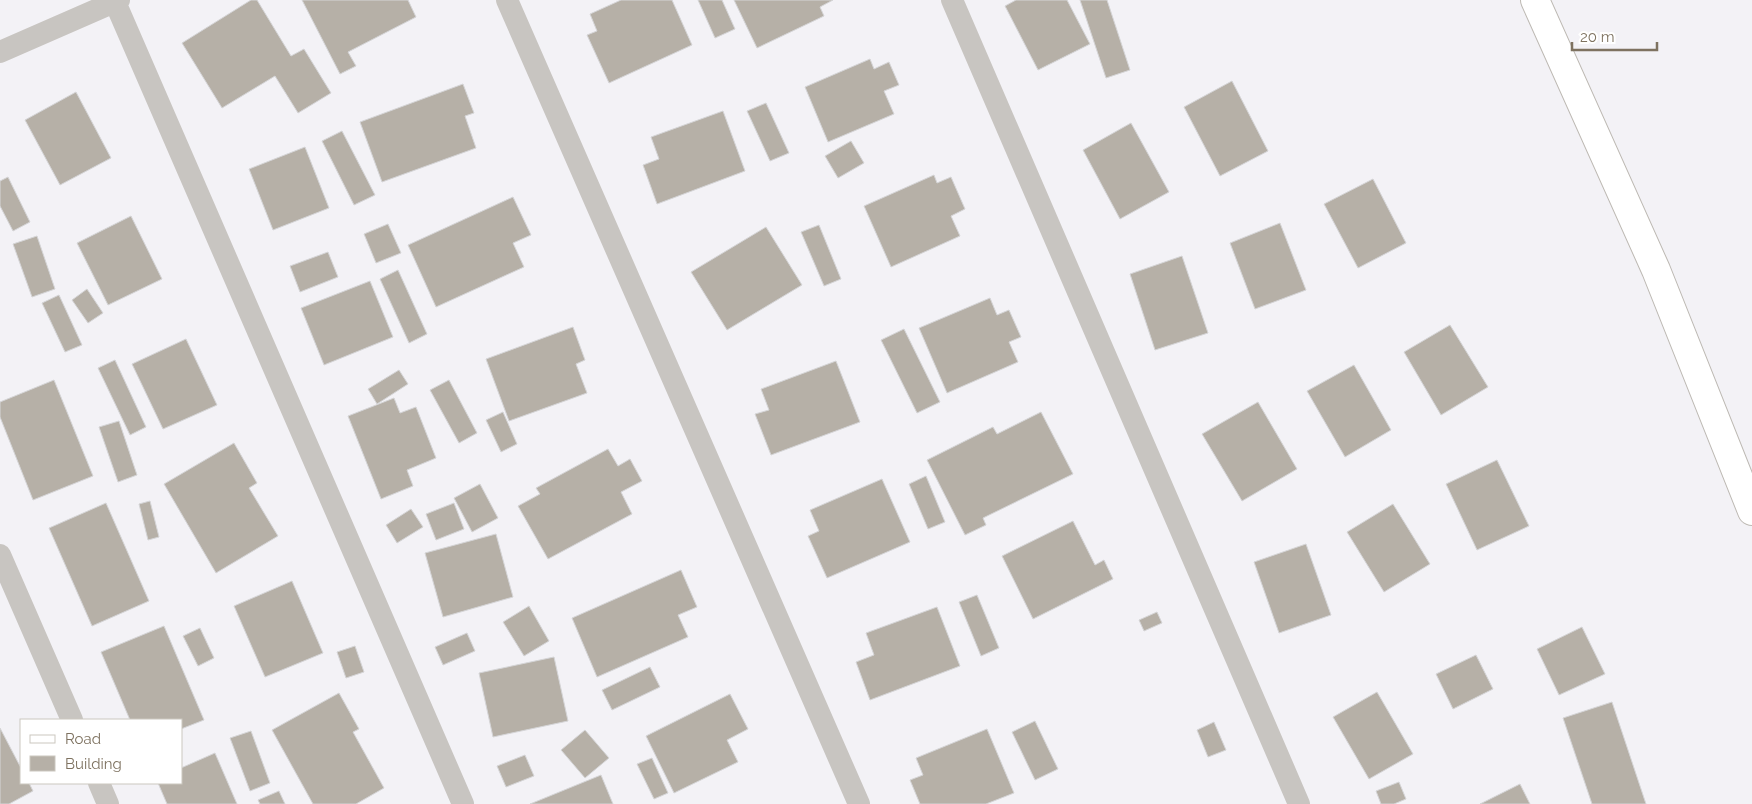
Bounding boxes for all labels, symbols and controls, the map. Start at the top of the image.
scale bar [1572,20,1657,52]
text: 20 m [1580,28,1615,46]
legend [20,719,182,784]
text: Road [65,730,101,748]
text: Building [65,755,122,773]

